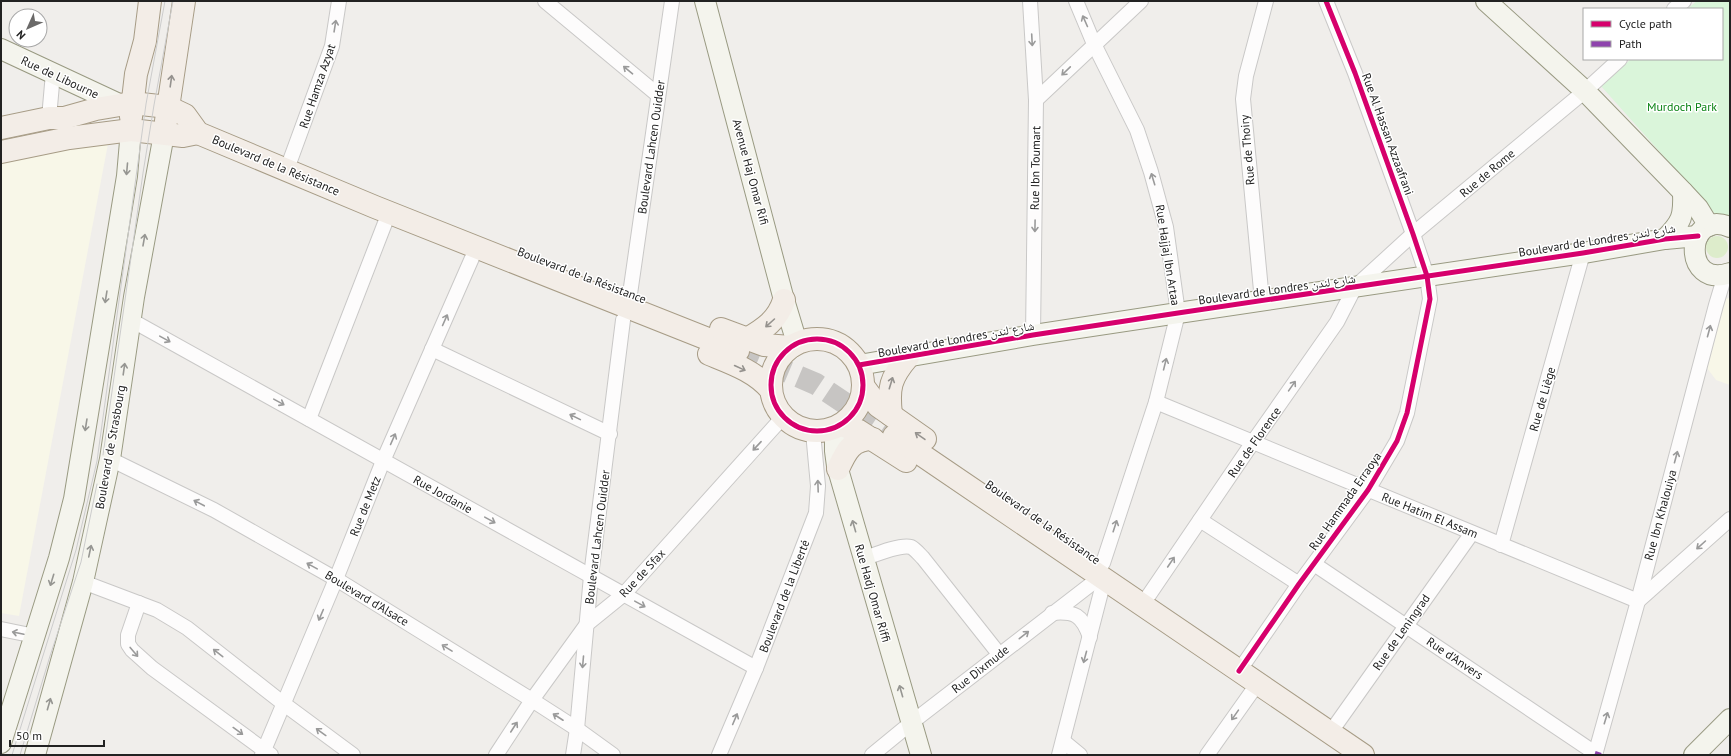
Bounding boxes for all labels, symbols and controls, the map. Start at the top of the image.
north arrow [8,8,48,48]
legend [1583,8,1723,60]
one-way arrow [1080,16,1088,28]
text: Cycle path [1619,16,1672,31]
one-way arrow [331,20,339,33]
text: N [13,28,28,43]
one-way arrow [1029,33,1036,46]
text: Path [1619,36,1642,51]
street label: Rue Hamza Azyat [296,42,338,130]
street label: Rue de Libourne [19,52,101,102]
one-way arrow [623,66,634,75]
one-way arrow [1061,66,1071,76]
street label: Rue Al Hassan Azzaafrani [1359,71,1417,197]
one-way arrow [167,75,175,88]
street label: Boulevard Lahcen Ouidder [634,79,668,215]
park label: Murdoch Park [1647,99,1717,114]
street label: Rue de Thoiry [1236,114,1258,186]
street label: Avenue Haj Omar Rifi [730,117,772,227]
street label: Rue Ibn Toumart [1027,126,1043,210]
street label: Boulevard de la Résistance [210,131,342,199]
street label: Rue de Rome [1456,146,1518,200]
one-way arrow [124,162,131,175]
one-way arrow [1149,172,1156,185]
street label: Rue Hajjaj Ibn Artaa [1153,203,1183,307]
one-way arrow [1031,219,1039,232]
street label: Boulevard de Londres شارع لندن [1517,220,1677,261]
one-way arrow [141,234,149,247]
street label: Boulevard de la Résistance [515,243,649,307]
street label: Boulevard de Londres شارع لندن [1197,271,1357,308]
one-way arrow [102,290,110,303]
one-way arrow [442,315,449,327]
street label: Boulevard de Londres شارع لندن [877,318,1036,361]
one-way arrow [765,319,775,328]
one-way arrow [1706,325,1713,338]
one-way arrow [159,336,171,343]
one-way arrow [1162,358,1170,371]
one-way arrow [120,362,128,375]
one-way arrow [734,365,746,372]
street label: Rue de Liège [1526,365,1558,433]
one-way arrow [888,377,895,390]
one-way arrow [1288,381,1296,392]
street label: Boulevard de Strasbourg [92,384,128,510]
one-way arrow [272,399,284,407]
street label: Rue de Florence [1224,404,1284,480]
one-way arrow [569,413,581,420]
one-way arrow [82,418,90,431]
one-way arrow [915,432,926,440]
one-way arrow [390,434,397,446]
one-way arrow [752,441,762,451]
street label: Rue Hammada Erraoya [1306,449,1385,553]
one-way arrow [1673,451,1680,464]
street label: Rue Ibn Khalouiya [1641,468,1679,562]
street label: Boulevard Lahcen Ouidder [581,469,613,605]
street label: Rue Jordanie [411,472,475,516]
street label: Rue de Metz [346,474,384,538]
street label: Boulevard de la Résistance [983,477,1103,567]
one-way arrow [814,480,821,493]
street label: Rue Hatim El Assam [1380,489,1480,541]
one-way arrow [193,498,205,506]
one-way arrow [484,517,496,524]
one-way arrow [850,519,857,532]
one-way arrow [1112,520,1119,533]
street label: Boulevard de la Liberté [756,537,812,655]
one-way arrow [1696,540,1706,549]
street label: Rue Hadj Omar Riffi [852,542,894,644]
one-way arrow [87,545,95,558]
street label: Rue de Sfax [616,546,668,600]
one-way arrow [1167,557,1175,568]
one-way arrow [306,561,318,569]
street label: Boulevard d'Alsace [322,567,412,629]
one-way arrow [48,573,55,586]
street label: Rue de Leningrad [1369,591,1433,673]
one-way arrow [634,600,646,608]
one-way arrow [317,609,324,621]
one-way arrow [12,628,25,636]
one-way arrow [1018,631,1029,639]
street label: Rue d'Anvers [1424,634,1486,682]
street label: Rue Dixmude [948,642,1012,696]
one-way arrow [442,644,453,652]
one-way arrow [130,647,139,657]
one-way arrow [213,648,224,657]
one-way arrow [1081,650,1088,663]
one-way arrow [579,655,587,668]
one-way arrow [897,685,904,698]
one-way arrow [46,698,54,711]
one-way arrow [1231,709,1239,720]
one-way arrow [1603,711,1610,724]
one-way arrow [552,712,564,720]
one-way arrow [731,713,739,725]
scale bar [10,722,104,748]
one-way arrow [510,722,518,733]
one-way arrow [232,726,243,735]
text: 50 m [16,728,42,743]
one-way arrow [316,728,327,736]

